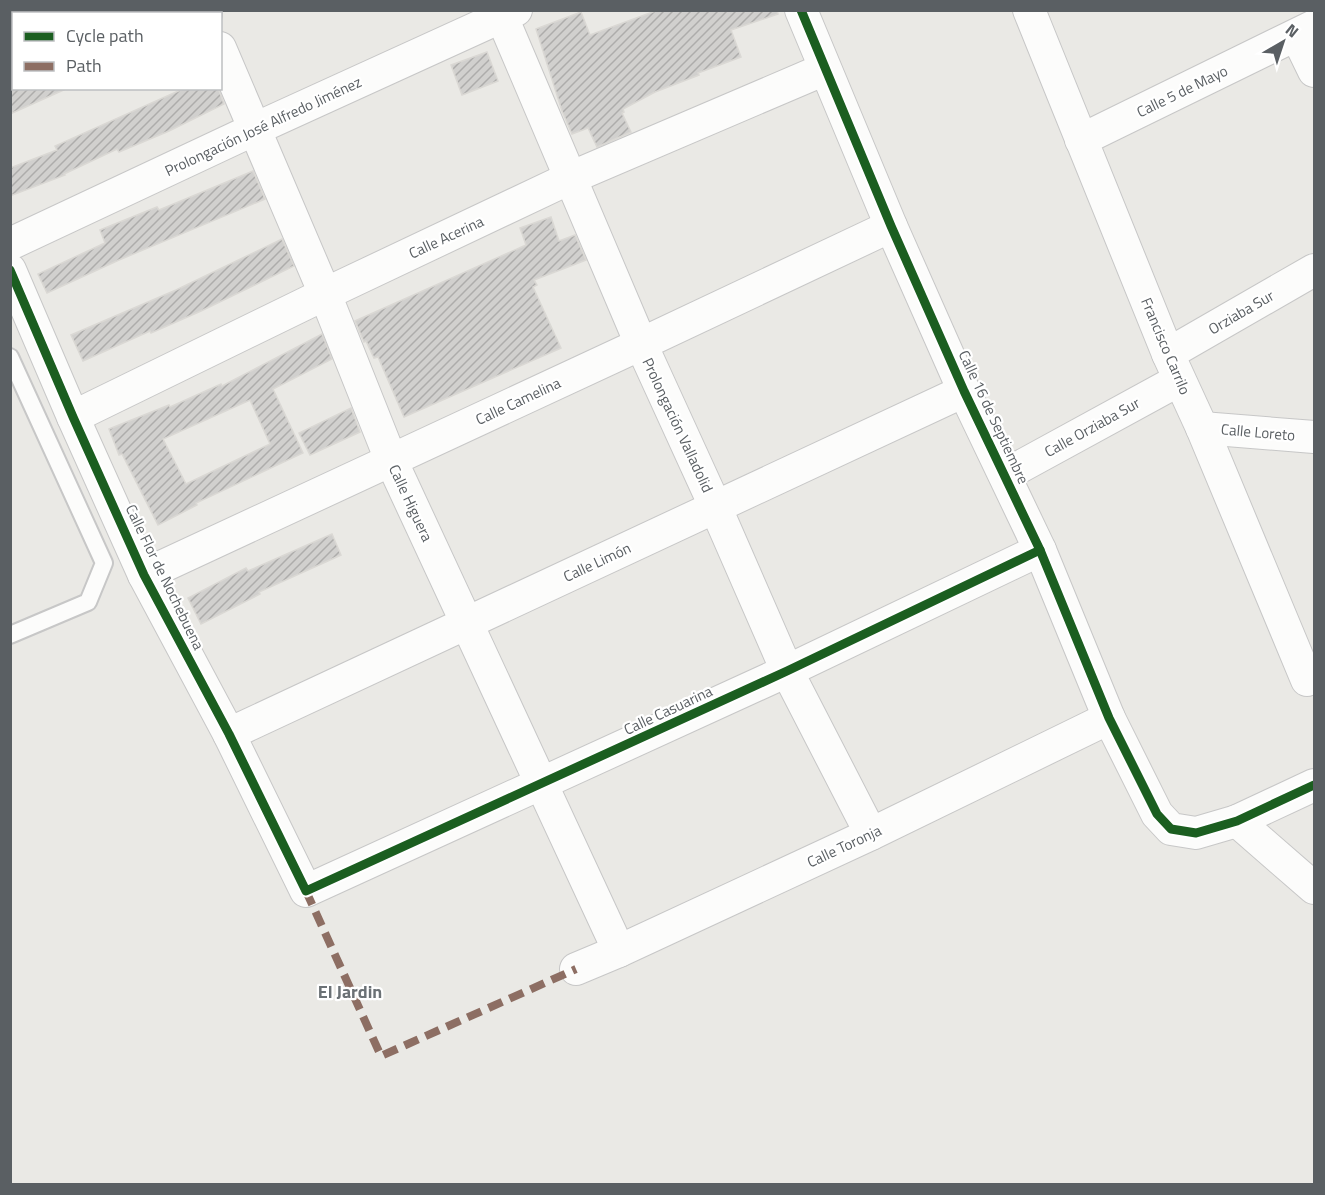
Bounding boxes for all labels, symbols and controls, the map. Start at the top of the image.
legend [12,12,222,90]
north arrow [1253,12,1313,72]
text: N [1281,18,1304,43]
text: Cycle path [66,22,144,49]
text: Path [66,52,102,79]
street label: Calle 5 de Mayo [1132,59,1232,123]
street label: Prolongación José Alfredo Jiménez [161,70,365,182]
street label: Calle Acerina [405,209,488,264]
street label: Orziaba Sur [1204,284,1278,340]
street label: Francisco Carrilo [1135,294,1197,398]
street label: Calle 16 de Septiembre [953,346,1035,488]
street label: Prolongación Valladolid [637,354,719,496]
street label: Calle Camelina [472,371,565,431]
street label: Calle Orziaba Sur [1040,391,1144,463]
street label: Calle Loreto [1220,417,1296,447]
street label: Calle Higuera [383,461,439,546]
street label: Calle Flor de Nochebuena [120,500,210,654]
street label: Calle Limón [559,536,635,588]
street label: Calle Casuarina [620,679,717,741]
street label: Calle Toronja [803,819,885,873]
district label: El Jardin [318,978,382,1005]

